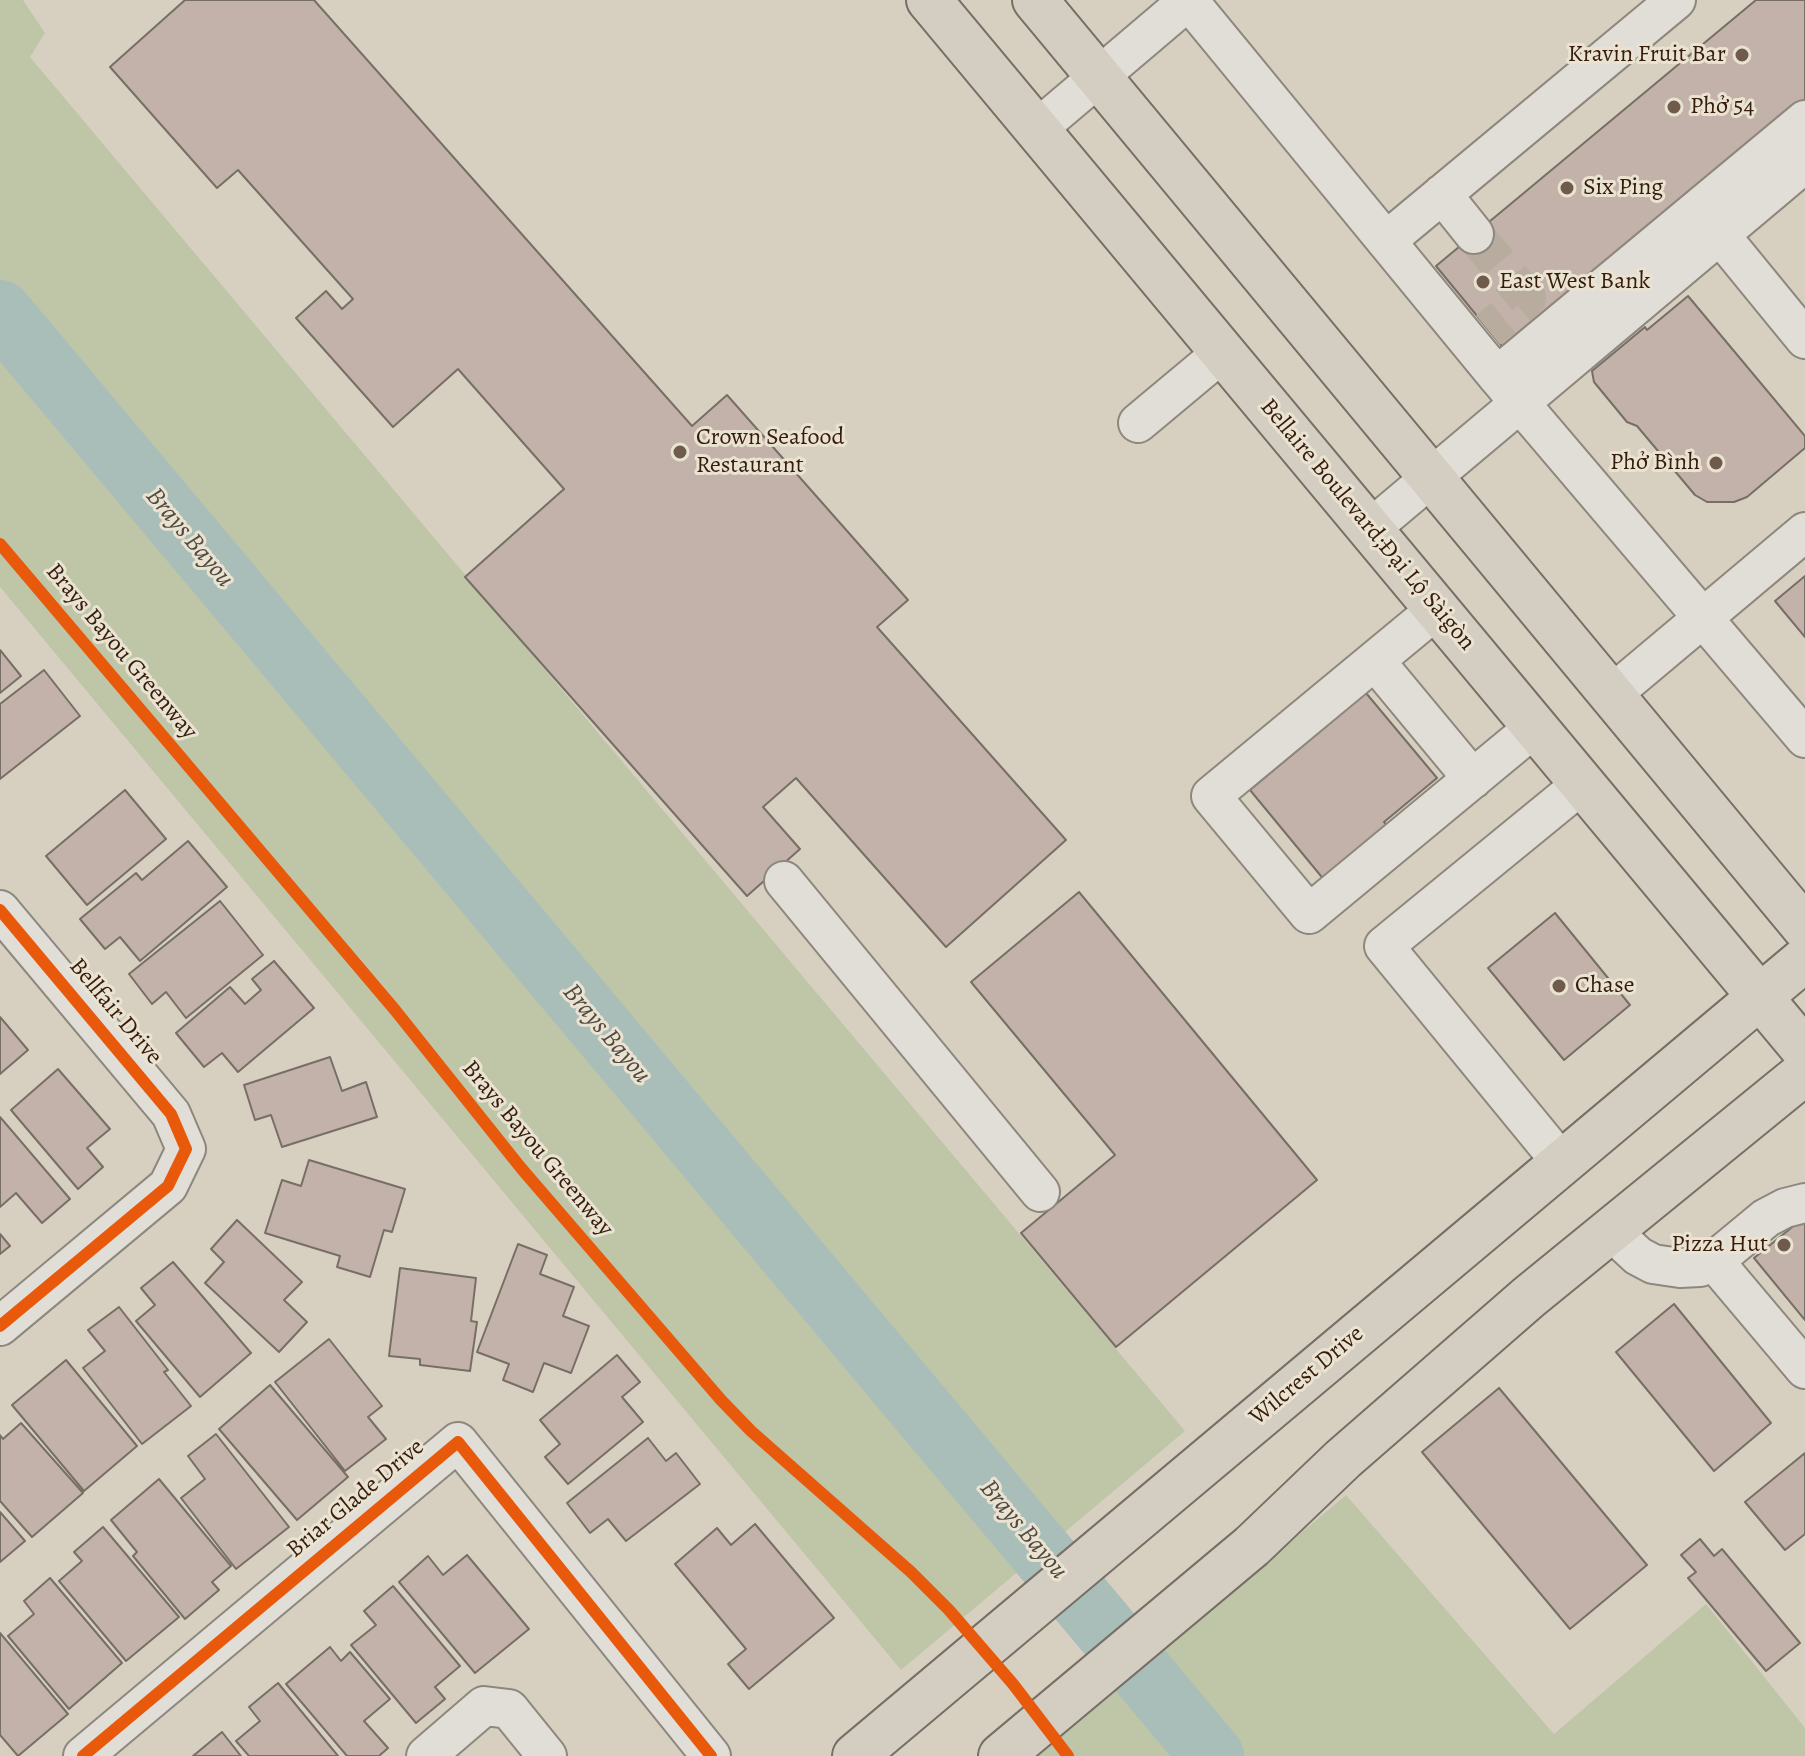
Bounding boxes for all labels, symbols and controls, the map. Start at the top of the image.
place label: Kravin Fruit Bar [1568,41,1726,69]
marker: Kravin Fruit Bar [1733,46,1751,64]
place label: Phở 54 [1690,93,1754,121]
marker: Phở 54 [1665,98,1683,116]
place label: Six Ping [1583,174,1663,202]
marker: Six Ping [1558,179,1576,197]
place label: East West Bank [1499,268,1650,296]
marker: East West Bank [1474,273,1492,291]
street label: Bellaire Boulevard;Đại Lộ Sàigòn [1253,393,1481,657]
place label: Crown Seafood Restaurant [696,424,844,480]
marker: Crown Seafood Restaurant [671,443,689,461]
place label: Phở Bình [1610,449,1700,477]
marker: Phở Bình [1707,454,1725,472]
water label: Brays Bayou [138,482,240,594]
street label: Brays Bayou Greenway [39,558,203,746]
street label: Bellfair Drive [62,953,168,1071]
place label: Chase [1575,972,1634,1000]
marker: Chase [1550,977,1568,995]
water label: Brays Bayou [555,978,657,1090]
street label: Brays Bayou Greenway [455,1055,619,1243]
place label: Pizza Hut [1671,1231,1768,1259]
marker: Pizza Hut [1775,1236,1793,1254]
street label: Wilcrest Drive [1244,1320,1370,1432]
street label: Briar Glade Drive [282,1433,430,1565]
water label: Brays Bayou [972,1474,1074,1586]

